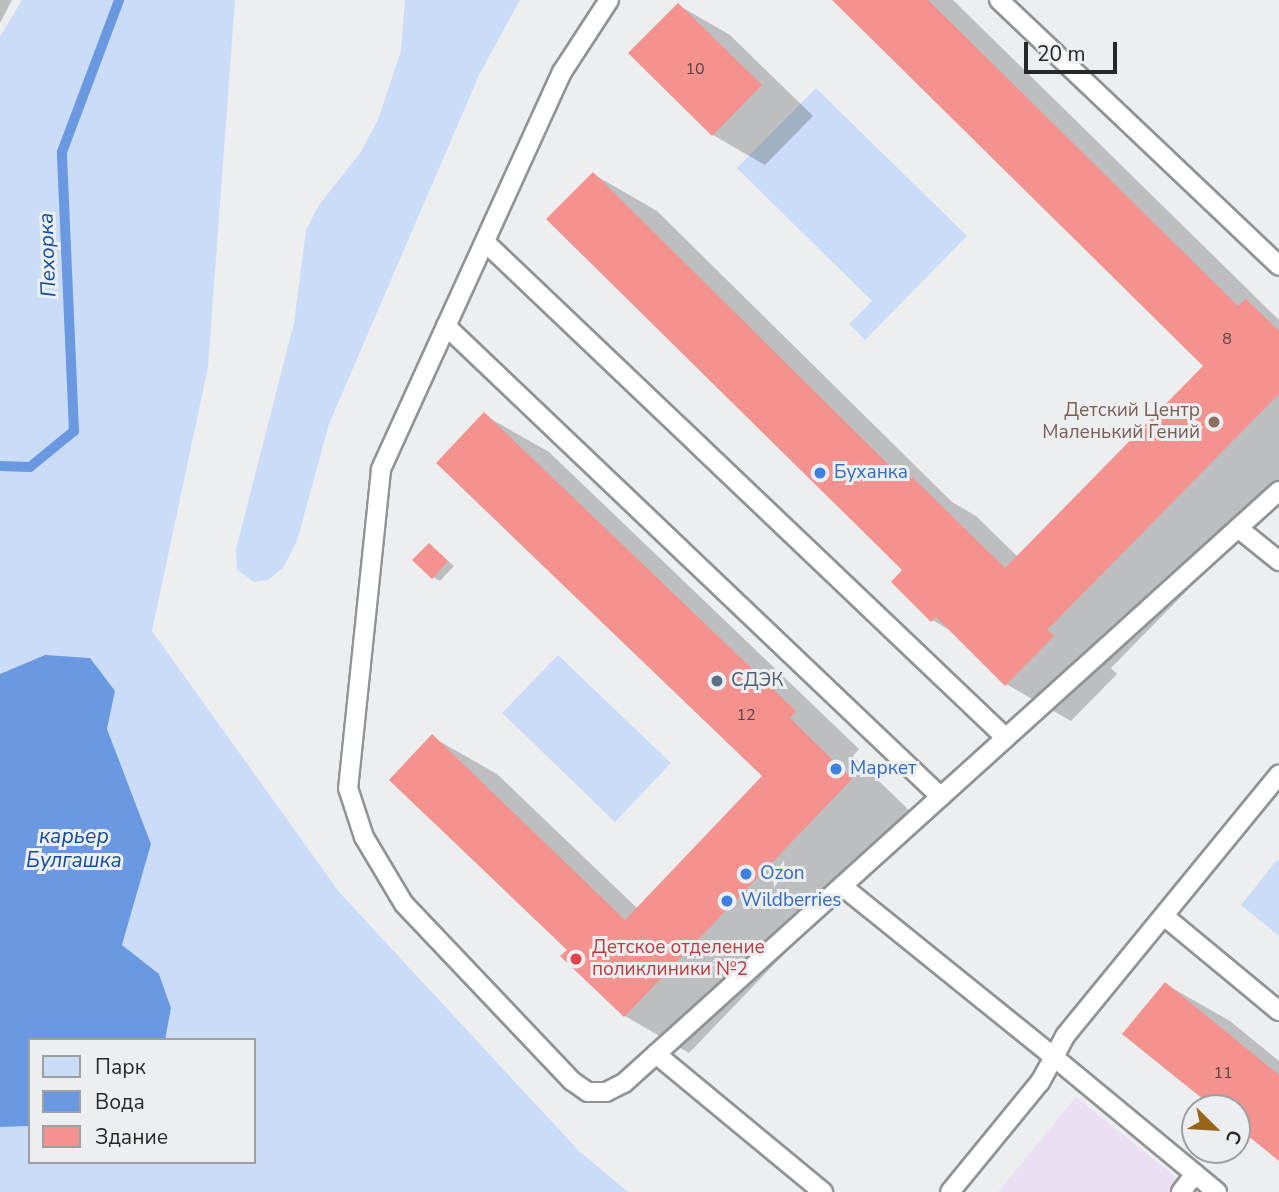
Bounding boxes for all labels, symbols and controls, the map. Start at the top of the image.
scale bar [1027,28,1120,72]
text: 20 m [1037,40,1086,68]
house number: 10 [685,59,705,79]
water label: Пехорка [33,212,61,298]
house number: 8 [1222,329,1232,349]
place label: Детский Центр Маленький Гений [1042,400,1200,444]
marker: Детский Центр Маленький Гений [1206,414,1222,430]
place label: Буханка [834,462,908,484]
marker: Буханка [812,465,828,481]
place label: СДЭК [731,670,784,692]
marker: СДЭК [709,673,725,689]
house number: 12 [736,705,756,725]
place label: Маркет [850,758,916,780]
marker: Маркет [828,761,844,777]
water label: карьер Булгашка [26,823,122,873]
place label: Ozon [760,863,805,885]
marker: Ozon [738,866,754,882]
place label: Wildberries [741,890,841,912]
marker: Wildberries [719,893,735,909]
place label: Детское отделение поликлиники №2 [592,937,765,981]
marker: Детское отделение поликлиники №2 [566,949,586,969]
legend [28,1038,256,1164]
text: Парк [95,1053,146,1081]
house number: 11 [1213,1063,1233,1083]
text: Вода [95,1088,145,1116]
north arrow [1181,1094,1251,1164]
text: Здание [95,1123,168,1151]
text: С [1219,1126,1248,1148]

